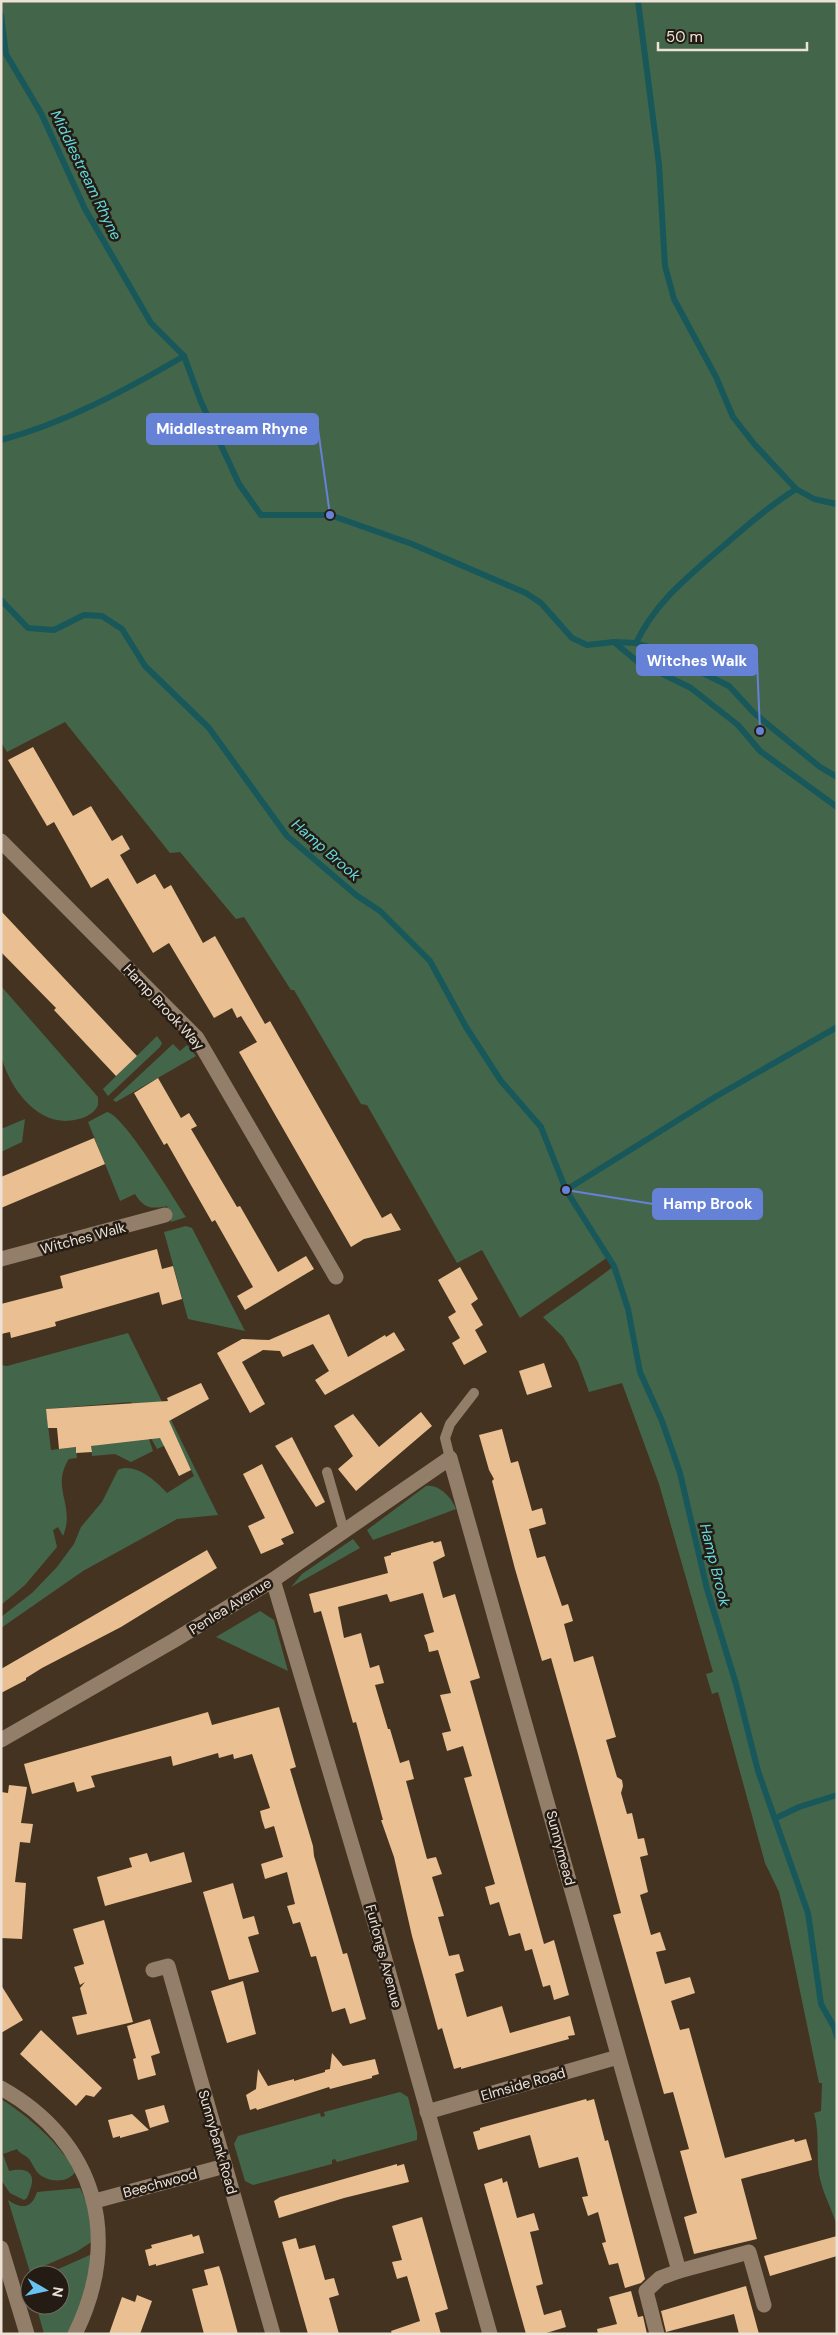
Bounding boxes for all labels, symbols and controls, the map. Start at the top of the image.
scale bar [658,20,807,52]
text: 50 m [666,27,703,47]
water label: Middlestream Rhyne [46,107,126,244]
callout: Middlestream Rhyne [147,414,318,444]
text: Middlestream Rhyne [156,419,308,439]
callout: Witches Walk [637,645,757,675]
text: Witches Walk [647,651,748,671]
water label: Hamp Brook [287,815,365,886]
street label: Hamp Brook Way [120,960,209,1054]
callout: Hamp Brook [653,1189,762,1219]
text: Hamp Brook [663,1194,753,1214]
street label: Witches Walk [38,1218,128,1258]
water label: Hamp Brook [695,1521,735,1609]
street label: Penlea Avenue [185,1574,275,1638]
street label: Sunnymead [542,1809,580,1887]
street label: Furlongs Avenue [362,1902,406,2010]
street label: Elmside Road [479,2063,567,2105]
street label: Sunnybank Road [195,2088,241,2196]
street label: Beechwood [121,2164,199,2202]
north arrow [20,2265,70,2315]
text: N [48,2286,68,2298]

